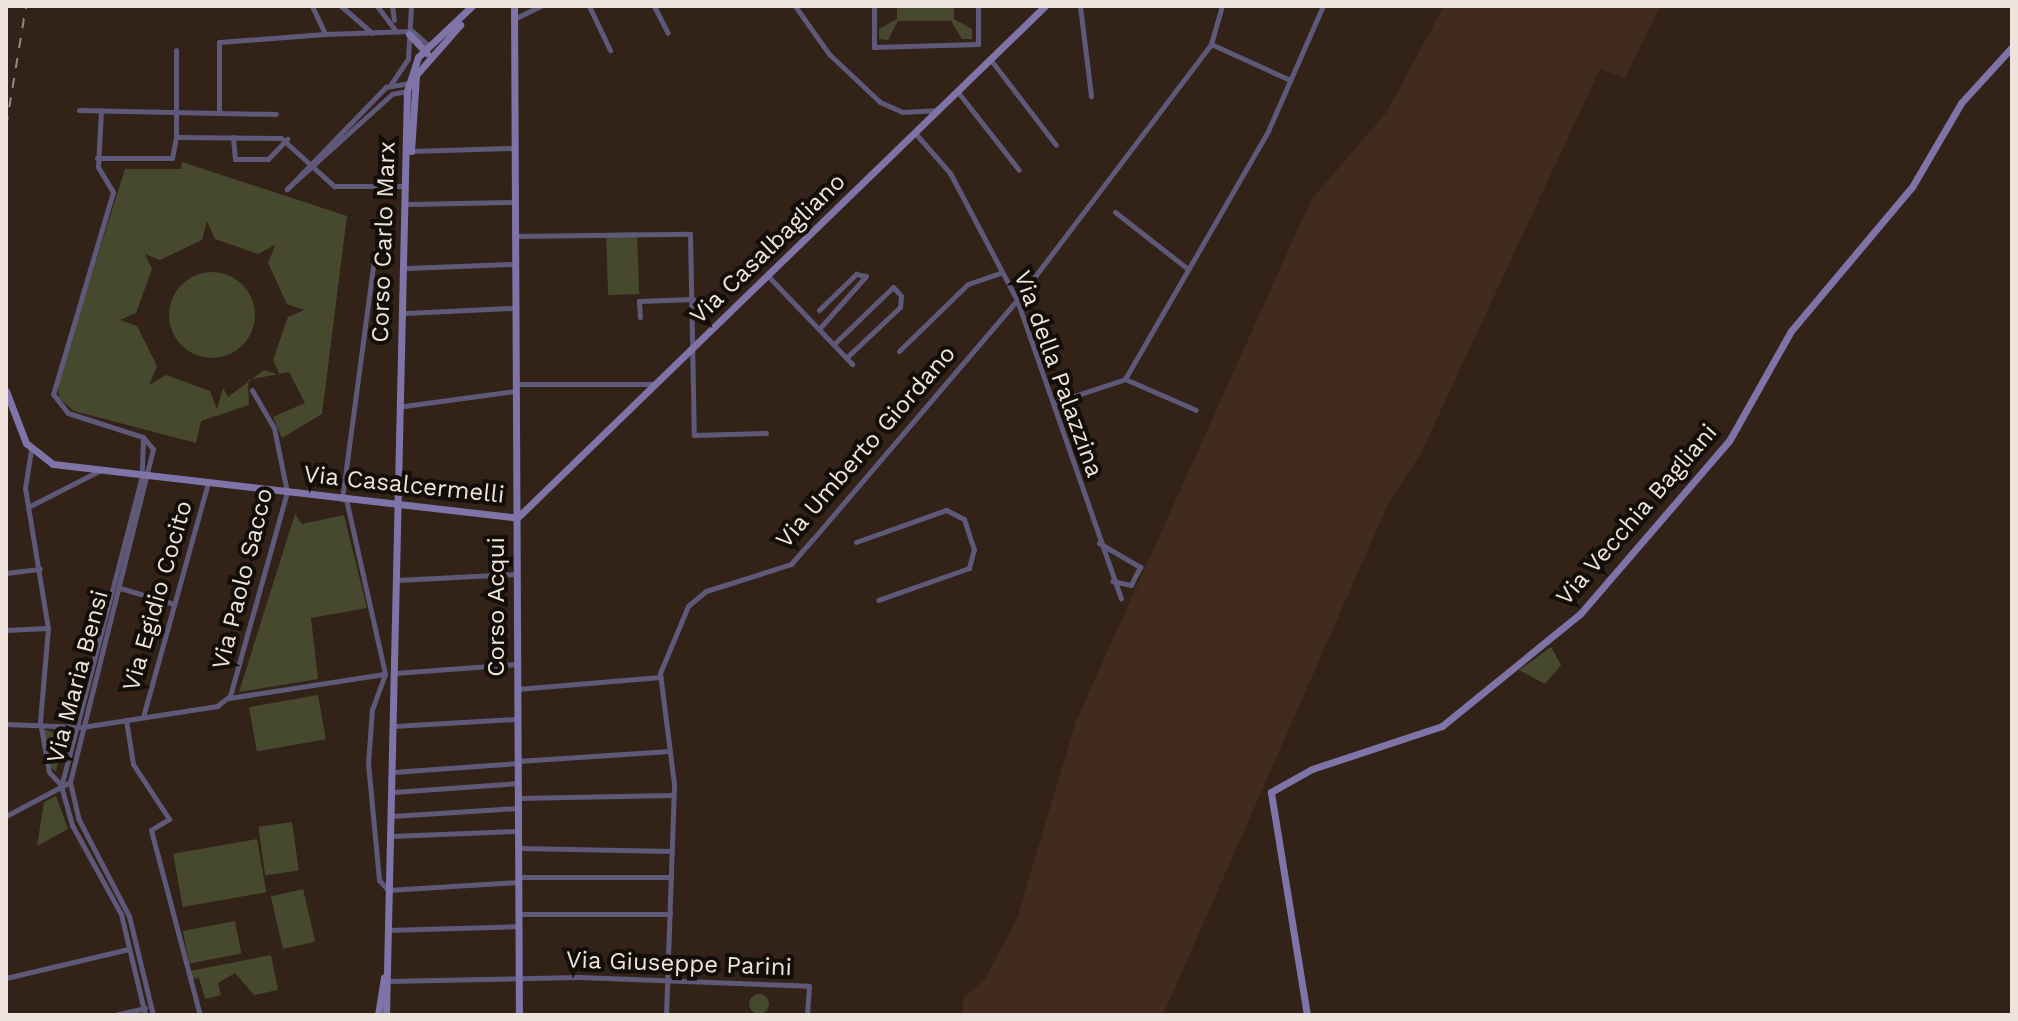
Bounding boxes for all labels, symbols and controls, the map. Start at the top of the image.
street label: Corso Carlo Marx [366,141,402,343]
street label: Via Casalbagliano [684,167,852,331]
street label: Via della Palazzina [1007,266,1109,482]
street label: Via Umberto Giordano [770,340,962,554]
street label: Via Vecchia Bagliani [1550,418,1724,612]
street label: Via Casalcermelli [302,460,506,510]
street label: Via Paolo Sacco [206,485,280,673]
street label: Via Egidio Cocito [117,497,199,695]
street label: Corso Acqui [483,537,511,677]
street label: Via Maria Bensi [41,587,115,767]
street label: Via Giuseppe Parini [565,946,793,982]

